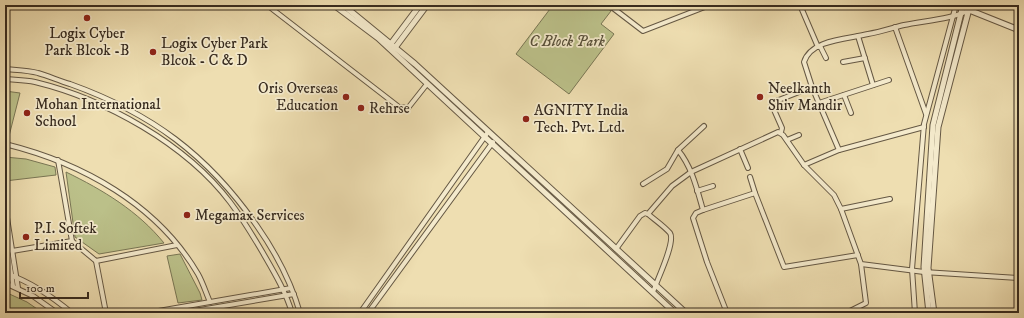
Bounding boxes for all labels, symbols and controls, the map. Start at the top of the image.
marker: Logix Cyber Park Blcok -B [82,13,92,23]
place label: Logix Cyber Park Blcok -B [44,24,130,60]
park label: C Block Park [529,32,606,51]
place label: Logix Cyber Park Blcok - C & D [161,34,268,70]
marker: Logix Cyber Park Blcok - C & D [148,47,158,57]
place label: Oris Overseas Education [258,79,338,115]
place label: Neelkanth Shiv Mandir [768,79,843,115]
marker: Oris Overseas Education [341,92,351,102]
marker: Neelkanth Shiv Mandir [755,92,765,102]
place label: Mohan International School [35,95,161,131]
place label: Rehrse [369,99,410,118]
place label: AGNITY India Tech. Pvt. Ltd. [534,101,629,137]
marker: Rehrse [356,103,366,113]
marker: Mohan International School [22,108,32,118]
marker: AGNITY India Tech. Pvt. Ltd. [521,114,531,124]
place label: Megamax Services [195,206,305,225]
marker: Megamax Services [182,210,192,220]
place label: P.I. Softek Limited [34,219,97,255]
marker: P.I. Softek Limited [21,232,31,242]
scale bar [20,274,88,300]
text: 100 m [26,281,55,296]

